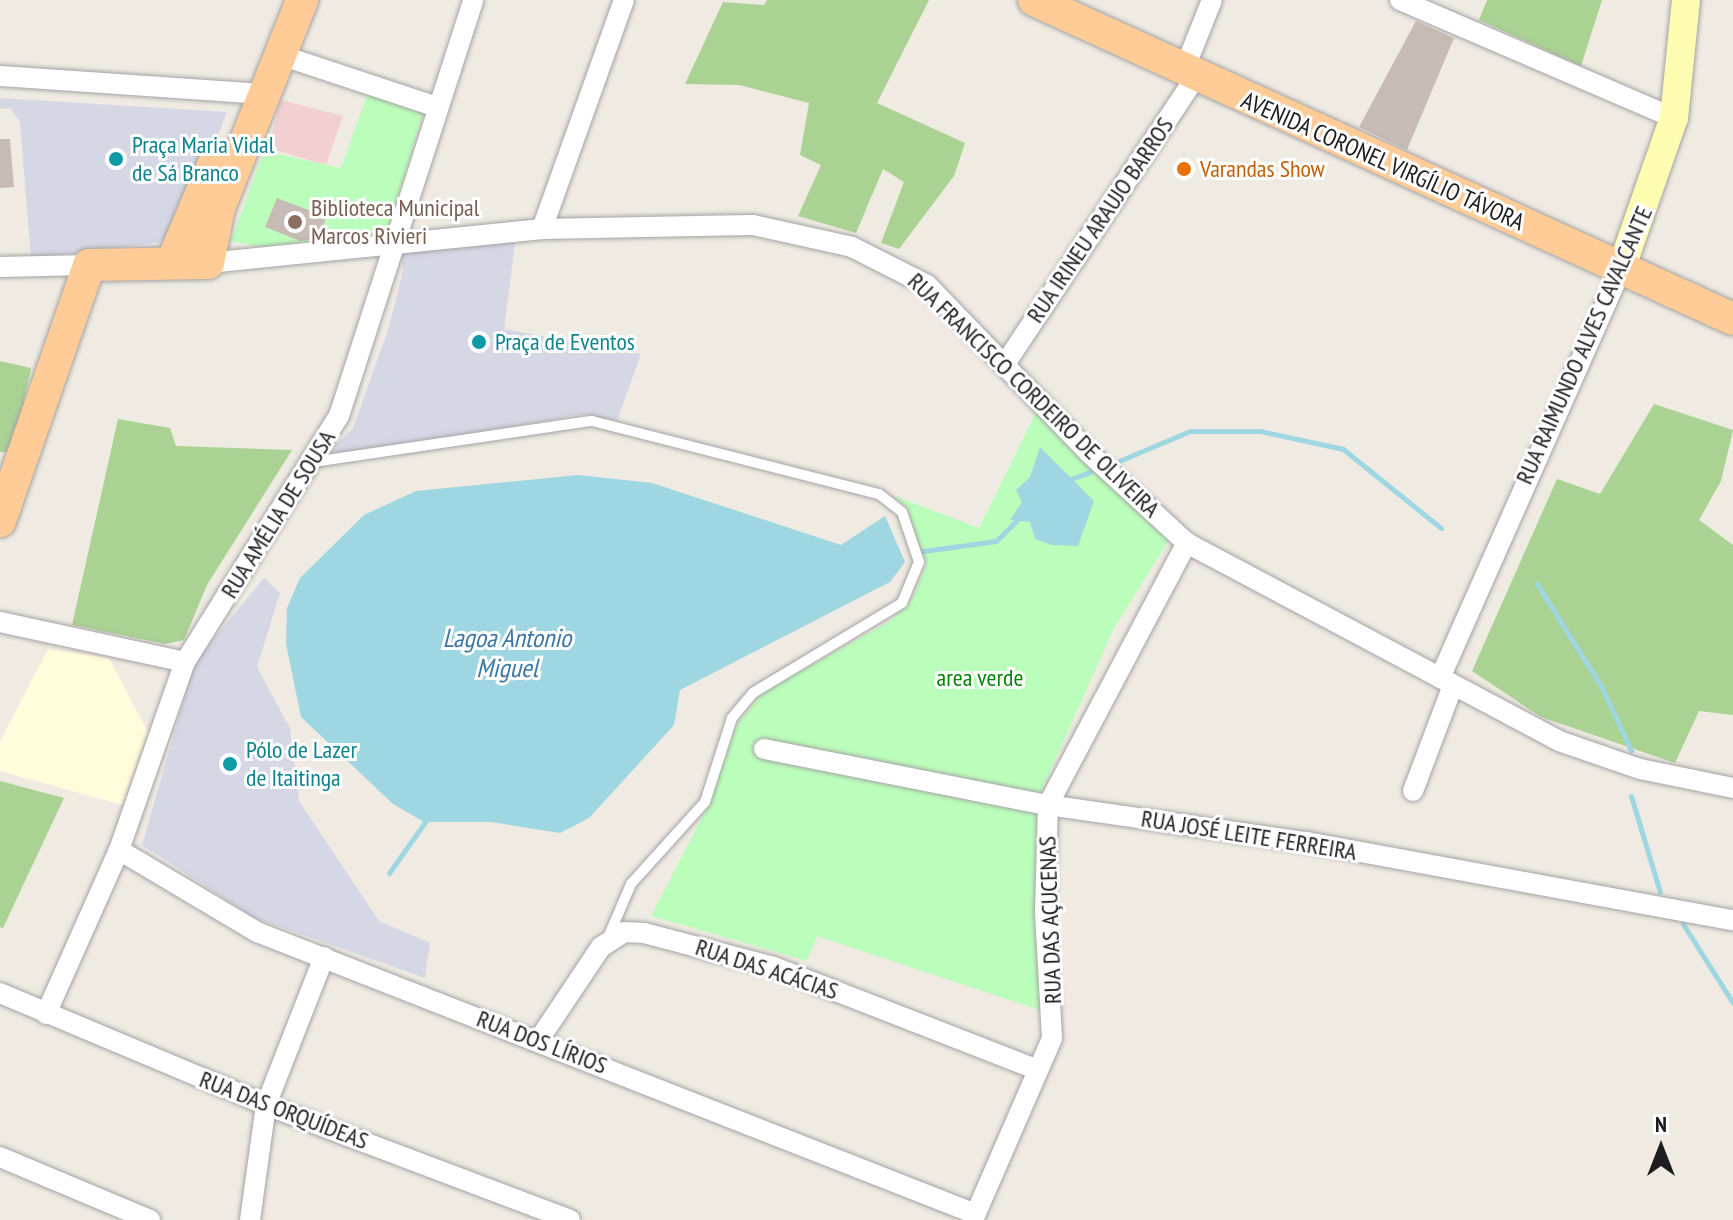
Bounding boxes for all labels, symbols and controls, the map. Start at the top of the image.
street label: AVENIDA CORONEL VIRGÍLIO TÁVORA [1236,85,1530,237]
street label: RUA IRINEU ARAUJO BARROS [1020,111,1180,329]
place label: Praça Maria Vidal de Sá Branco [132,131,275,187]
marker: Praça Maria Vidal de Sá Branco [107,150,125,168]
place label: Varandas Show [1200,155,1325,183]
marker: Varandas Show [1175,160,1193,178]
place label: Biblioteca Municipal Marcos Rivieri [311,194,479,250]
street label: RUA RAIMUNDO ALVES CAVALCANTE [1509,201,1659,489]
marker: Biblioteca Municipal Marcos Rivieri [286,213,304,231]
street label: RUA FRANCISCO CORDEIRO DE OLIVEIRA [902,267,1166,523]
place label: Praça de Eventos [495,328,635,356]
marker: Praça de Eventos [470,333,488,351]
street label: RUA AMÉLIA DE SOUSA [214,424,342,604]
water label: Lagoa Antonio Miguel [442,622,572,684]
park label: area verde [937,664,1023,692]
place label: Pólo de Lazer de Itaitinga [246,736,357,792]
marker: Pólo de Lazer de Itaitinga [221,755,239,773]
street label: RUA JOSÉ LEITE FERREIRA [1139,804,1359,866]
street label: RUA DAS AÇUCENAS [1033,835,1067,1005]
street label: RUA DAS ACÁCIAS [691,932,843,1006]
street label: RUA DOS LÍRIOS [473,1004,611,1080]
street label: RUA DAS ORQUÍDEAS [195,1064,373,1156]
north arrow [1621,1108,1701,1188]
text: N [1655,1110,1667,1138]

